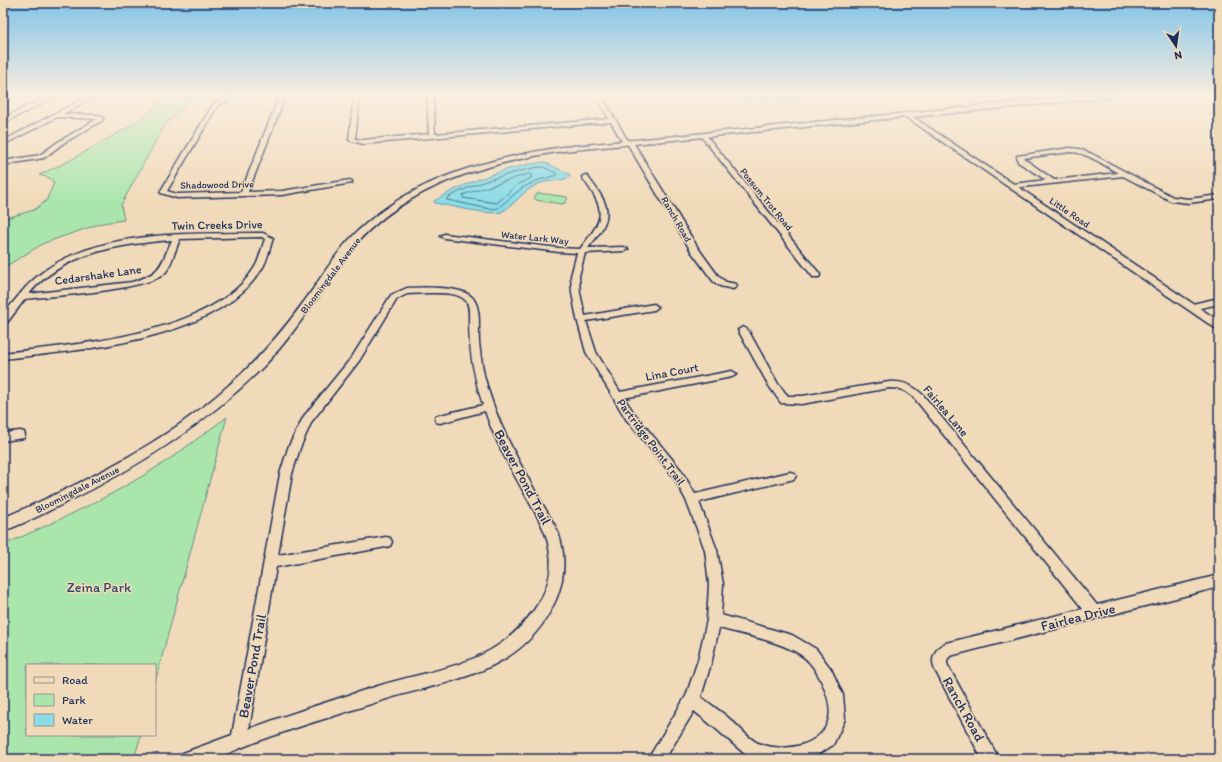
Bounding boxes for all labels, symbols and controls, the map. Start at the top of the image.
north arrow [1156,26,1196,66]
text: N [1173,48,1183,62]
street label: Possum Trot Road [737,165,796,234]
street label: Shadowood Drive [180,177,254,192]
street label: Ranch Road [658,194,695,245]
street label: Little Road [1047,194,1093,231]
street label: Twin Creeks Drive [171,217,263,233]
street label: Water Lark Way [500,227,570,248]
street label: Bloomingdale Avenue [297,234,364,316]
street label: Cedarshake Lane [54,262,143,288]
street label: Lina Court [644,360,700,384]
street label: Fairlea Lane [921,383,972,440]
street label: Partridge Point Trail [614,396,688,488]
street label: Beaver Pond Trail [490,427,555,528]
street label: Bloomingdale Avenue [33,463,122,516]
park label: Zeina Park [67,579,132,596]
street label: Fairlea Drive [1039,600,1117,635]
street label: Beaver Pond Trail [235,613,270,719]
legend [26,664,156,736]
text: Road [62,673,88,687]
street label: Ranch Road [939,674,988,745]
text: Park [62,693,86,707]
text: Water [62,713,93,727]

